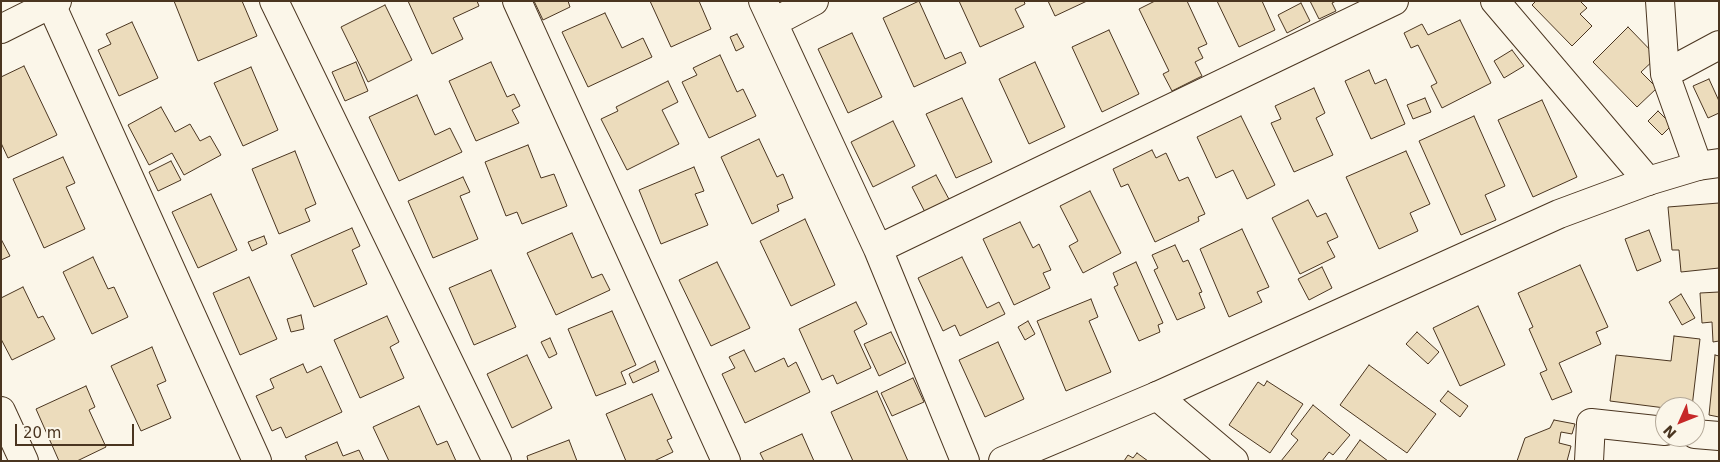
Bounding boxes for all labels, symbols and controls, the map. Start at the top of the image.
north arrow [1655,397,1705,447]
scale bar [18,414,136,446]
text: N [1660,422,1680,441]
text: 20 m [23,424,61,442]

